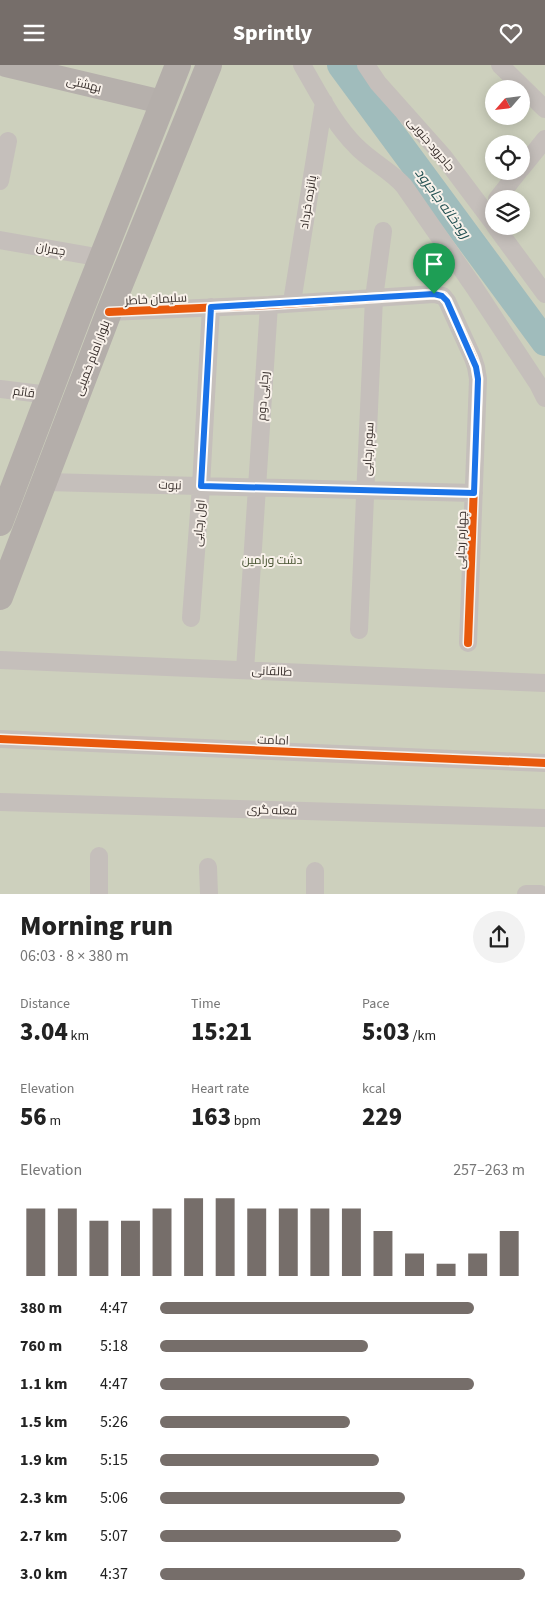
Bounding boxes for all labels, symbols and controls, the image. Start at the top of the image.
text: Sprintly [233,17,312,49]
icon: menu [20,19,48,47]
icon: heart [497,19,525,47]
street label: بهشتی [65,72,103,97]
north arrow [485,80,530,125]
map controls [485,80,530,235]
street label: جاجرود جنوبی [403,114,458,175]
button: locate [485,135,530,180]
water label: رودخانه جاجرود [410,164,475,244]
street label: پانزده خرداد [296,173,321,230]
button: layers [485,190,530,235]
street label: چمران [35,239,67,260]
pin [413,243,455,294]
icon: arrive [420,250,448,278]
street label: سلیمان خاطر [124,289,187,310]
street label: بلوار امام خمینی [70,318,115,398]
street label: رجایی دوم [253,371,274,421]
street label: قائم [12,383,36,402]
street label: سوم رجایی [359,422,378,476]
street label: نبوت [158,477,182,494]
street label: اول رجایی [189,499,210,547]
street label: چهارم رجایی [452,511,471,569]
park label: دشت ورامین [242,552,302,569]
street label: طالقانی [251,662,293,681]
street label: امامت [257,731,289,750]
street label: فعله گری [247,801,297,820]
text: Morning run [20,906,173,946]
button: share [473,911,525,963]
text: 06:03 · 8 × 380 m [20,945,129,967]
text: Distance [20,994,70,1014]
text: Time [191,994,221,1014]
text: Pace [362,994,389,1014]
text: 3.04 [20,1014,68,1050]
text: 15:21 [191,1014,252,1050]
text: 5:03 [362,1014,410,1050]
text: km [68,1026,89,1046]
text: /km [410,1026,436,1046]
text: Elevation [20,1079,75,1099]
text: Heart rate [191,1079,249,1099]
text: kcal [362,1079,386,1099]
text: 56 [20,1099,47,1135]
text: 163 [191,1099,231,1135]
text: 229 [362,1099,402,1135]
text: m [47,1111,61,1131]
text: bpm [231,1111,261,1131]
text: Elevation [20,1159,82,1181]
text: 257–263 m [453,1159,525,1181]
text: 380 m [20,1297,62,1319]
text: 4:47 [100,1297,128,1319]
text: 760 m [20,1335,62,1357]
text: 5:18 [100,1335,128,1357]
text: 1.1 km [20,1373,67,1395]
text: 4:47 [100,1373,128,1395]
text: 1.5 km [20,1411,67,1433]
text: 5:26 [100,1411,128,1433]
text: 1.9 km [20,1449,67,1471]
text: 5:15 [100,1449,128,1471]
text: 2.3 km [20,1487,67,1509]
text: 5:06 [100,1487,128,1509]
text: 2.7 km [20,1525,67,1547]
text: 5:07 [100,1525,128,1547]
text: 3.0 km [20,1563,67,1585]
text: 4:37 [100,1563,128,1585]

